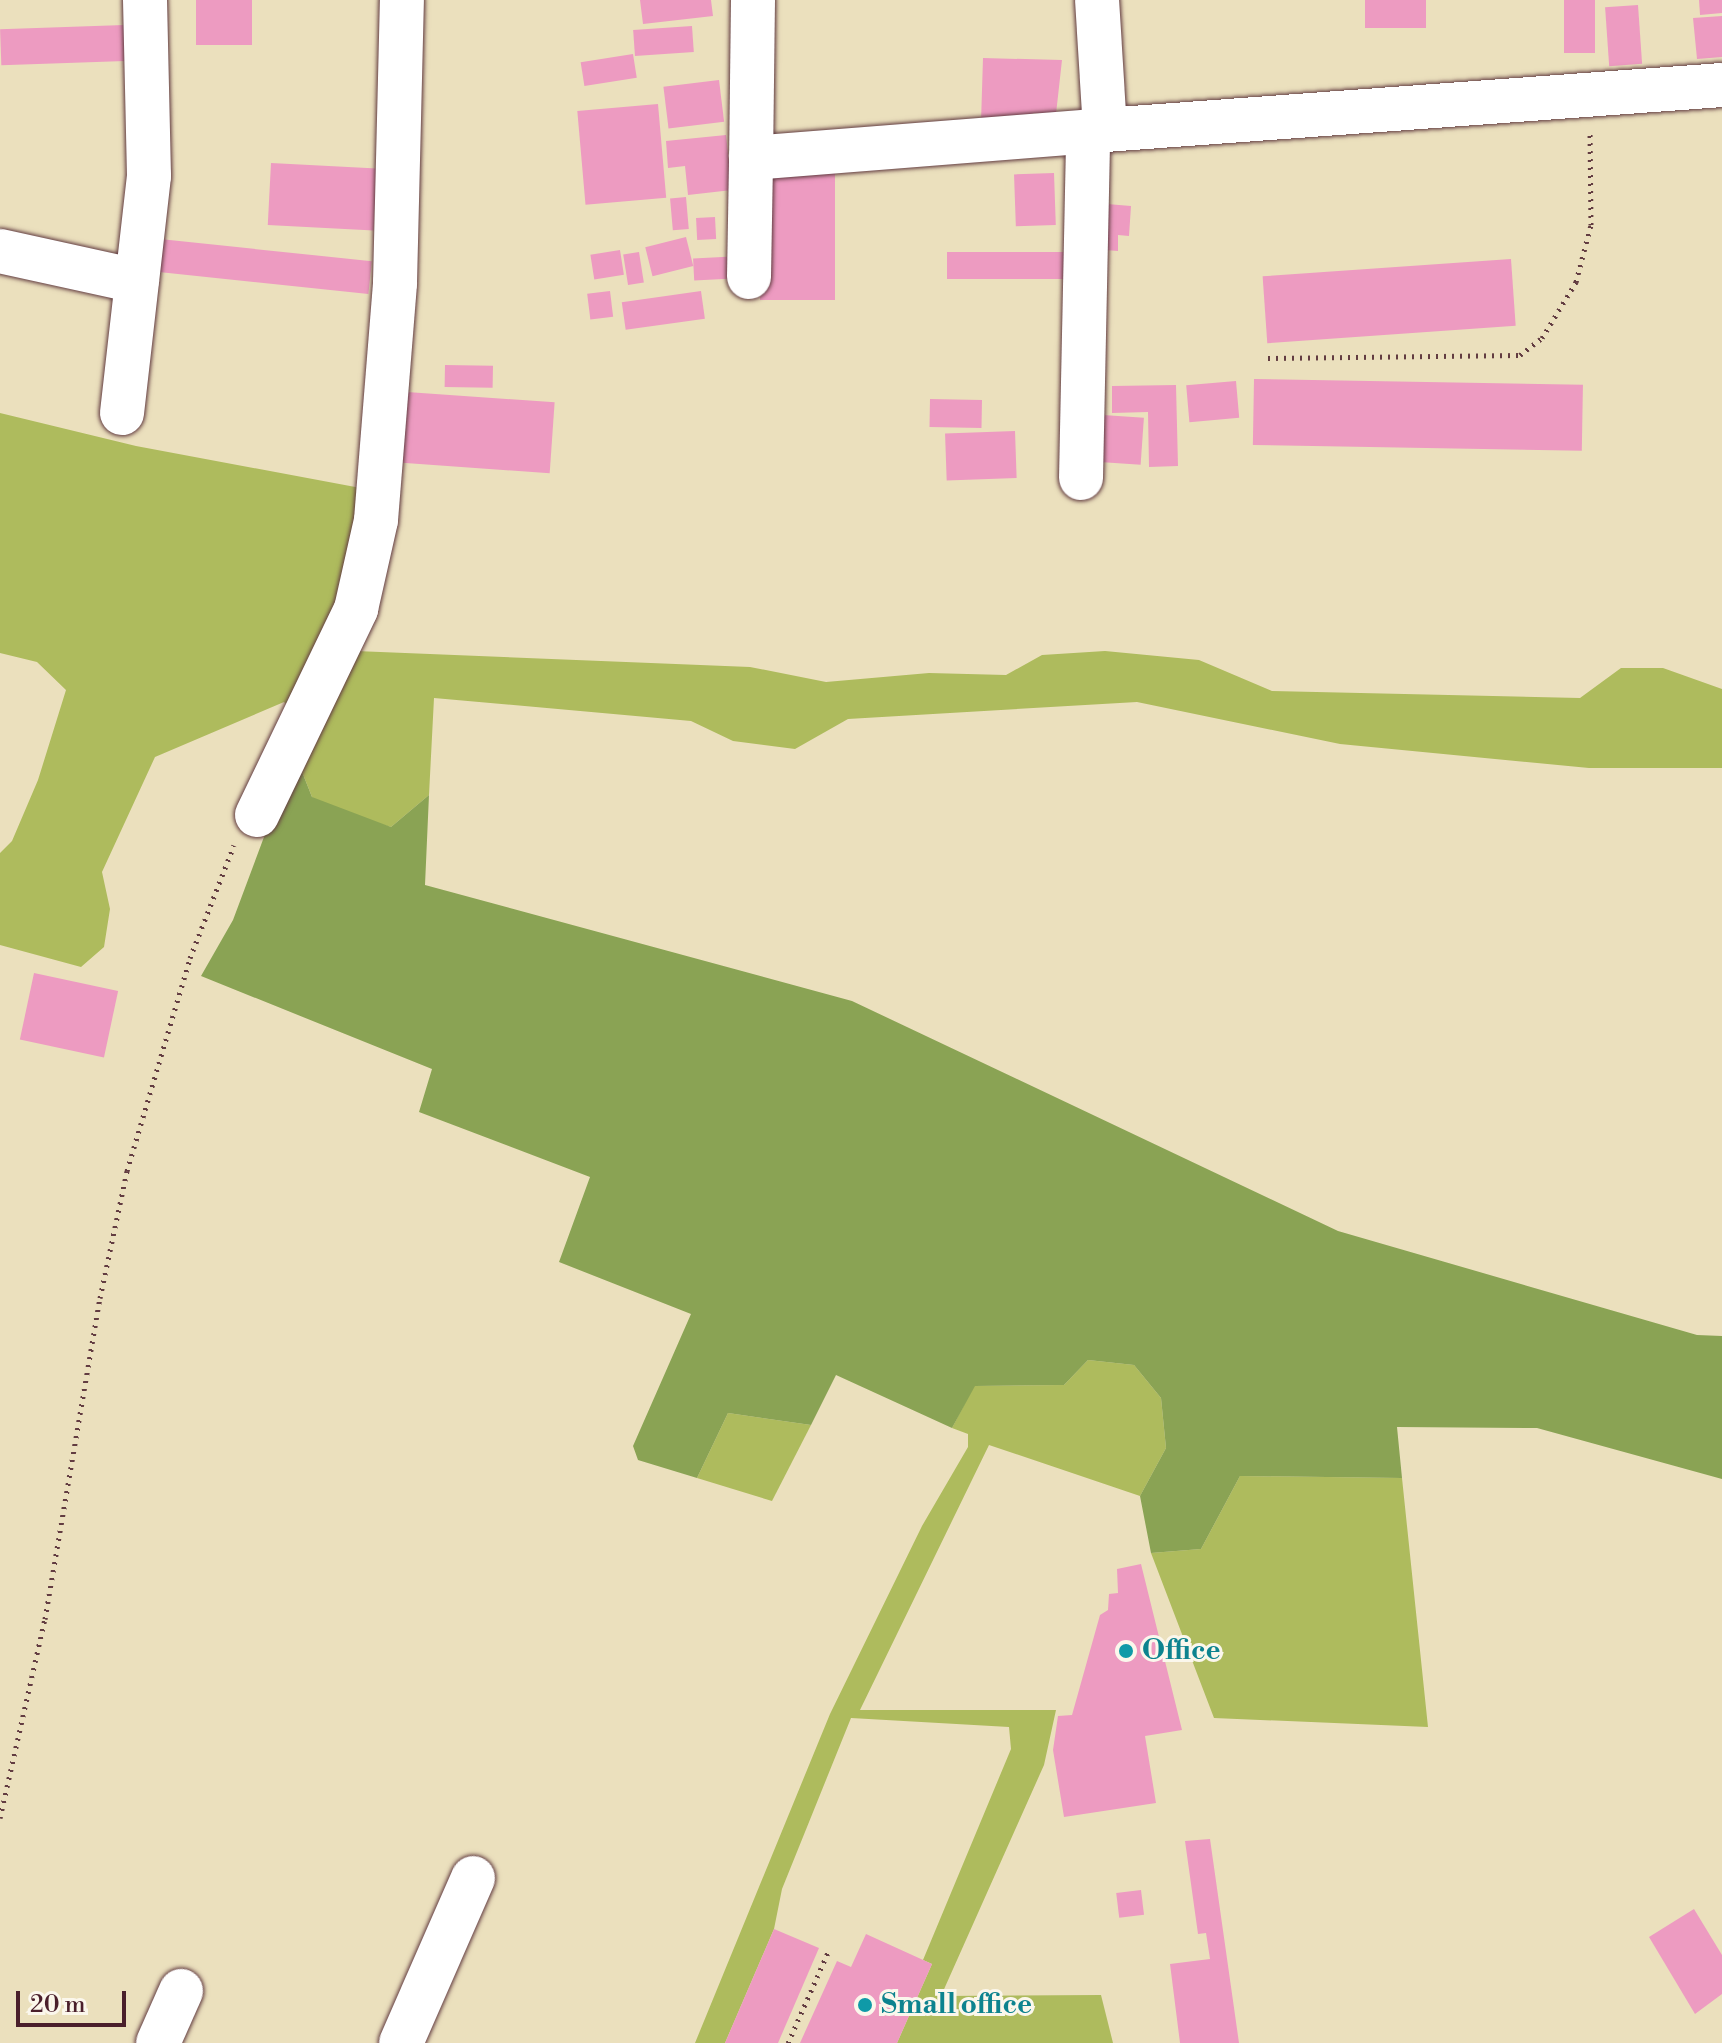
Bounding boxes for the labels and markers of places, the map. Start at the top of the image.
place label: Office [1142,1634,1221,1668]
marker: Office [1117,1642,1135,1660]
place label: Small office [881,1988,1032,2022]
marker: Small office [856,1996,874,2014]

